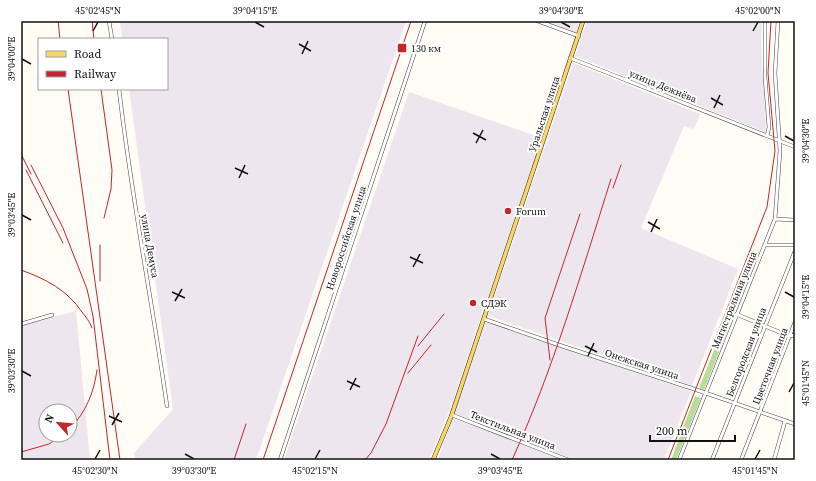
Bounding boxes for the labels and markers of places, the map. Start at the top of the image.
marker: 130 км [396,42,408,54]
place label: 130 км [411,42,441,55]
place label: Forum [516,205,546,218]
marker: Forum [503,206,513,216]
place label: СДЭК [481,297,507,310]
marker: СДЭК [468,298,478,308]

